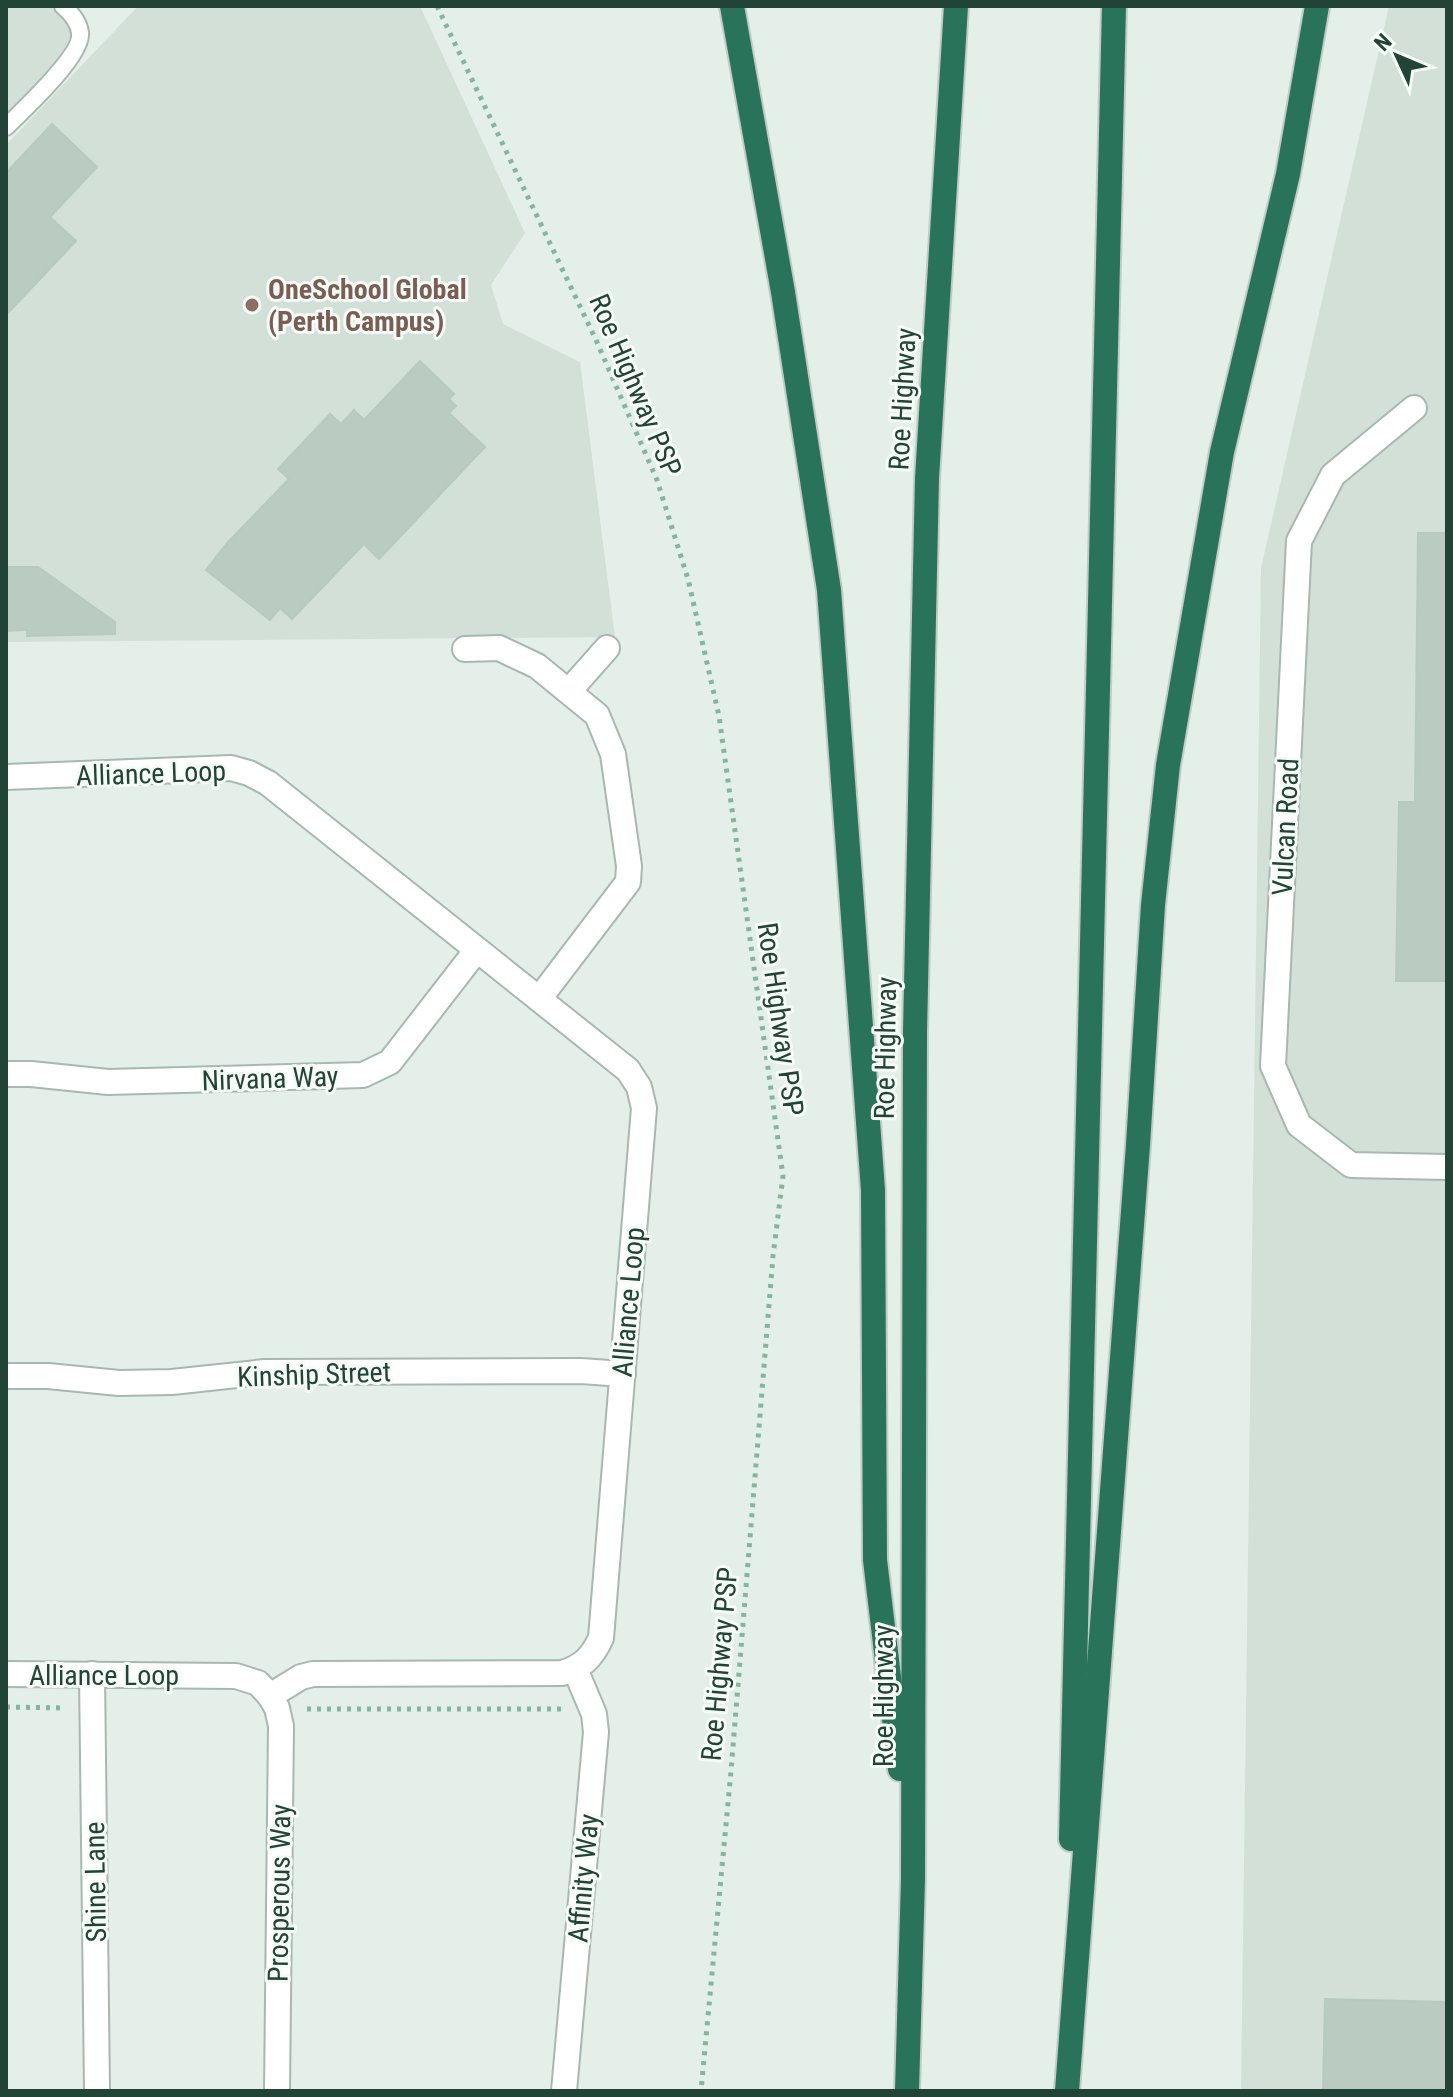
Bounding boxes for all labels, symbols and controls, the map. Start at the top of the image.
north arrow [1357,16,1437,96]
text: N [1369,29,1397,56]
place label: OneSchool Global (Perth Campus) [268,273,467,338]
street label: Roe Highway PSP [582,289,689,481]
marker: OneSchool Global (Perth Campus) [243,296,261,314]
street label: Roe Highway [882,327,923,471]
street label: Alliance Loop [75,754,227,793]
street label: Vulcan Road [1265,757,1306,897]
street label: Roe Highway PSP [751,920,810,1118]
street label: Roe Highway [868,976,903,1120]
street label: Nirvana Way [201,1060,339,1097]
street label: Alliance Loop [606,1226,651,1378]
street label: Kinship Street [237,1355,391,1394]
street label: Roe Highway PSP [695,1566,744,1762]
street label: Roe Highway [867,1624,900,1767]
street label: Alliance Loop [29,1659,179,1692]
street label: Prosperous Way [261,1803,298,1982]
street label: Affinity Way [561,1812,606,1944]
street label: Shine Lane [78,1821,113,1943]

